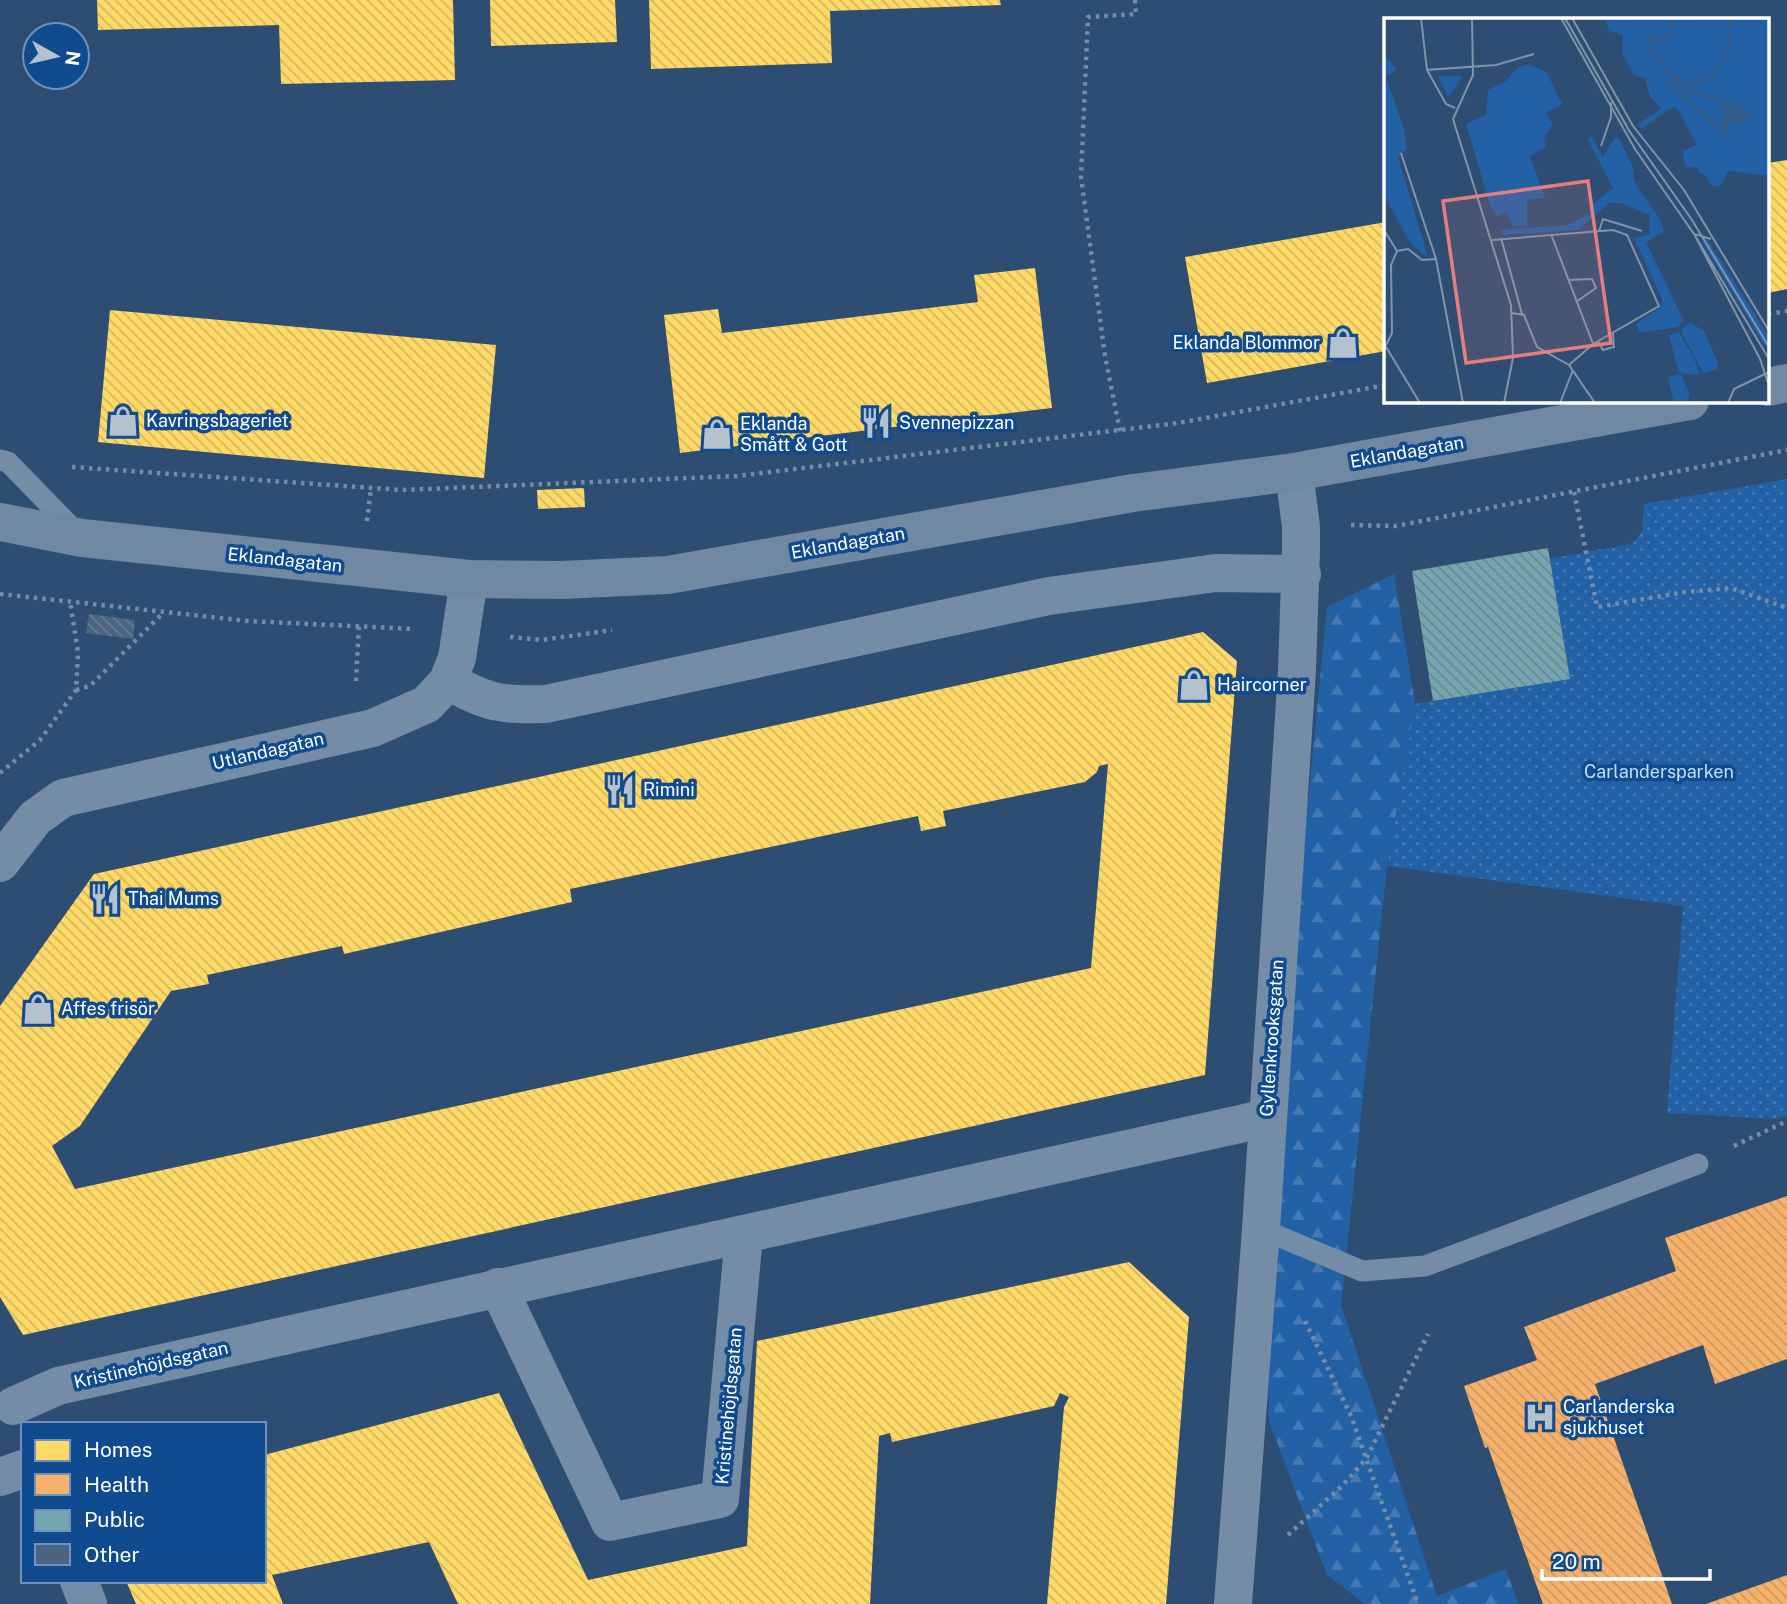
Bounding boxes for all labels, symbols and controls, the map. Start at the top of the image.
inset map [1384,18,1770,402]
north arrow [21,21,91,91]
text: N [61,49,85,67]
shop icon: Eklanda Blommor [1326,326,1360,360]
place label: Eklanda Blommor [1173,332,1320,353]
shop icon: Kavringsbageriet [106,404,140,438]
restaurant icon: Svennepizzan [859,406,893,440]
place label: Kavringsbageriet [146,410,289,431]
place label: Svennepizzan [899,412,1014,433]
place label: Eklanda Smått & Gott [740,413,848,455]
shop icon: Eklanda Smått & Gott [700,417,734,451]
street label: Eklandagatan [1348,431,1465,472]
street label: Eklandagatan [789,522,906,563]
street label: Eklandagatan [227,543,343,576]
shop icon: Haircorner [1177,668,1211,702]
place label: Haircorner [1217,674,1307,695]
street label: Utlandagatan [210,727,326,774]
park label: Carlandersparken [1584,761,1734,782]
restaurant icon: Rimini [603,773,637,807]
place label: Rimini [643,779,695,800]
restaurant icon: Thai Mums [88,882,122,916]
place label: Thai Mums [128,888,219,909]
street label: Gyllenkrooksgatan [1256,959,1287,1117]
shop icon: Affes frisör [21,992,55,1026]
place label: Affes frisör [61,998,155,1019]
street label: Kristinehöjdsgatan [711,1326,746,1485]
street label: Kristinehöjdsgatan [72,1337,230,1392]
place label: Carlanderska sjukhuset [1563,1396,1675,1438]
hospital icon: Carlanderska sjukhuset [1523,1400,1557,1434]
legend [21,1422,266,1583]
text: Homes [84,1437,152,1462]
text: Health [84,1472,149,1497]
text: Public [84,1507,145,1532]
scale bar [1542,1538,1710,1582]
text: Other [84,1542,140,1567]
text: 20 m [1552,1549,1601,1574]

